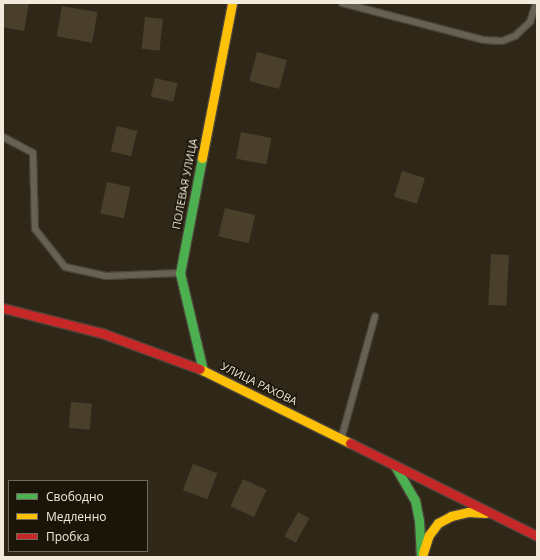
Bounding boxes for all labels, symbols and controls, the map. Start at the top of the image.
street label: ПОЛЕВАЯ УЛИЦА [170,137,200,231]
street label: УЛИЦА РАХОВА [219,360,299,408]
legend [8,480,148,552]
text: Свободно [46,488,104,505]
text: Медленно [46,508,106,525]
text: Пробка [46,528,89,545]

